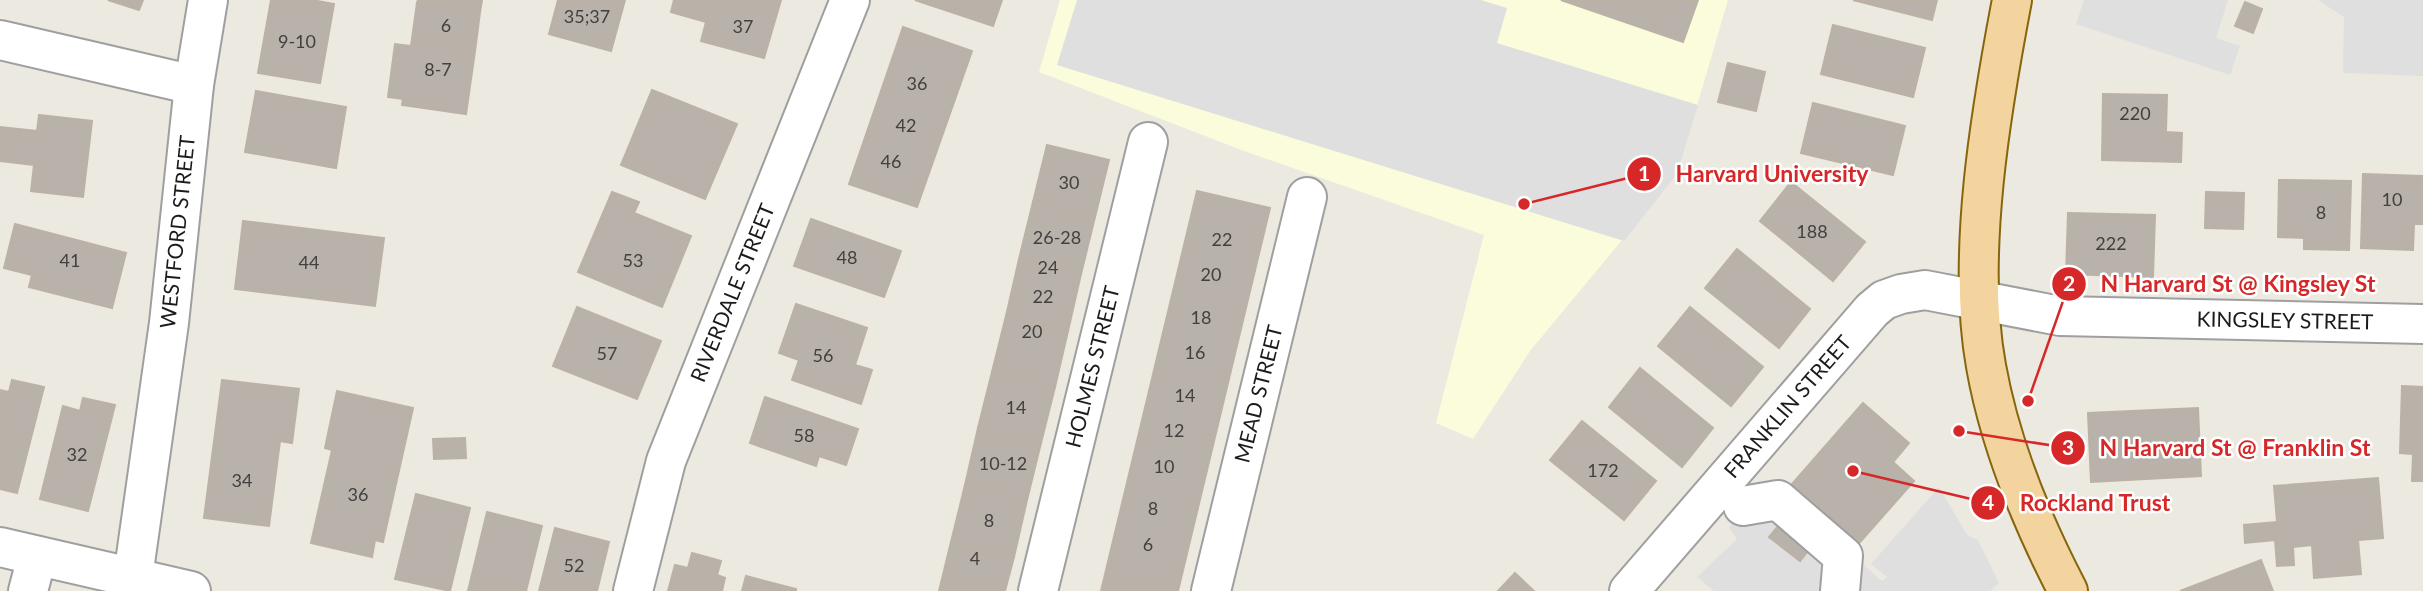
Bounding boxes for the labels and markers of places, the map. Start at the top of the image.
callout: Harvard University [1627,152,1883,196]
callout: N Harvard St @ Kingsley St [2052,262,2390,306]
callout: N Harvard St @ Franklin St [2051,426,2385,470]
callout: Rockland Trust [1970,481,2184,525]

